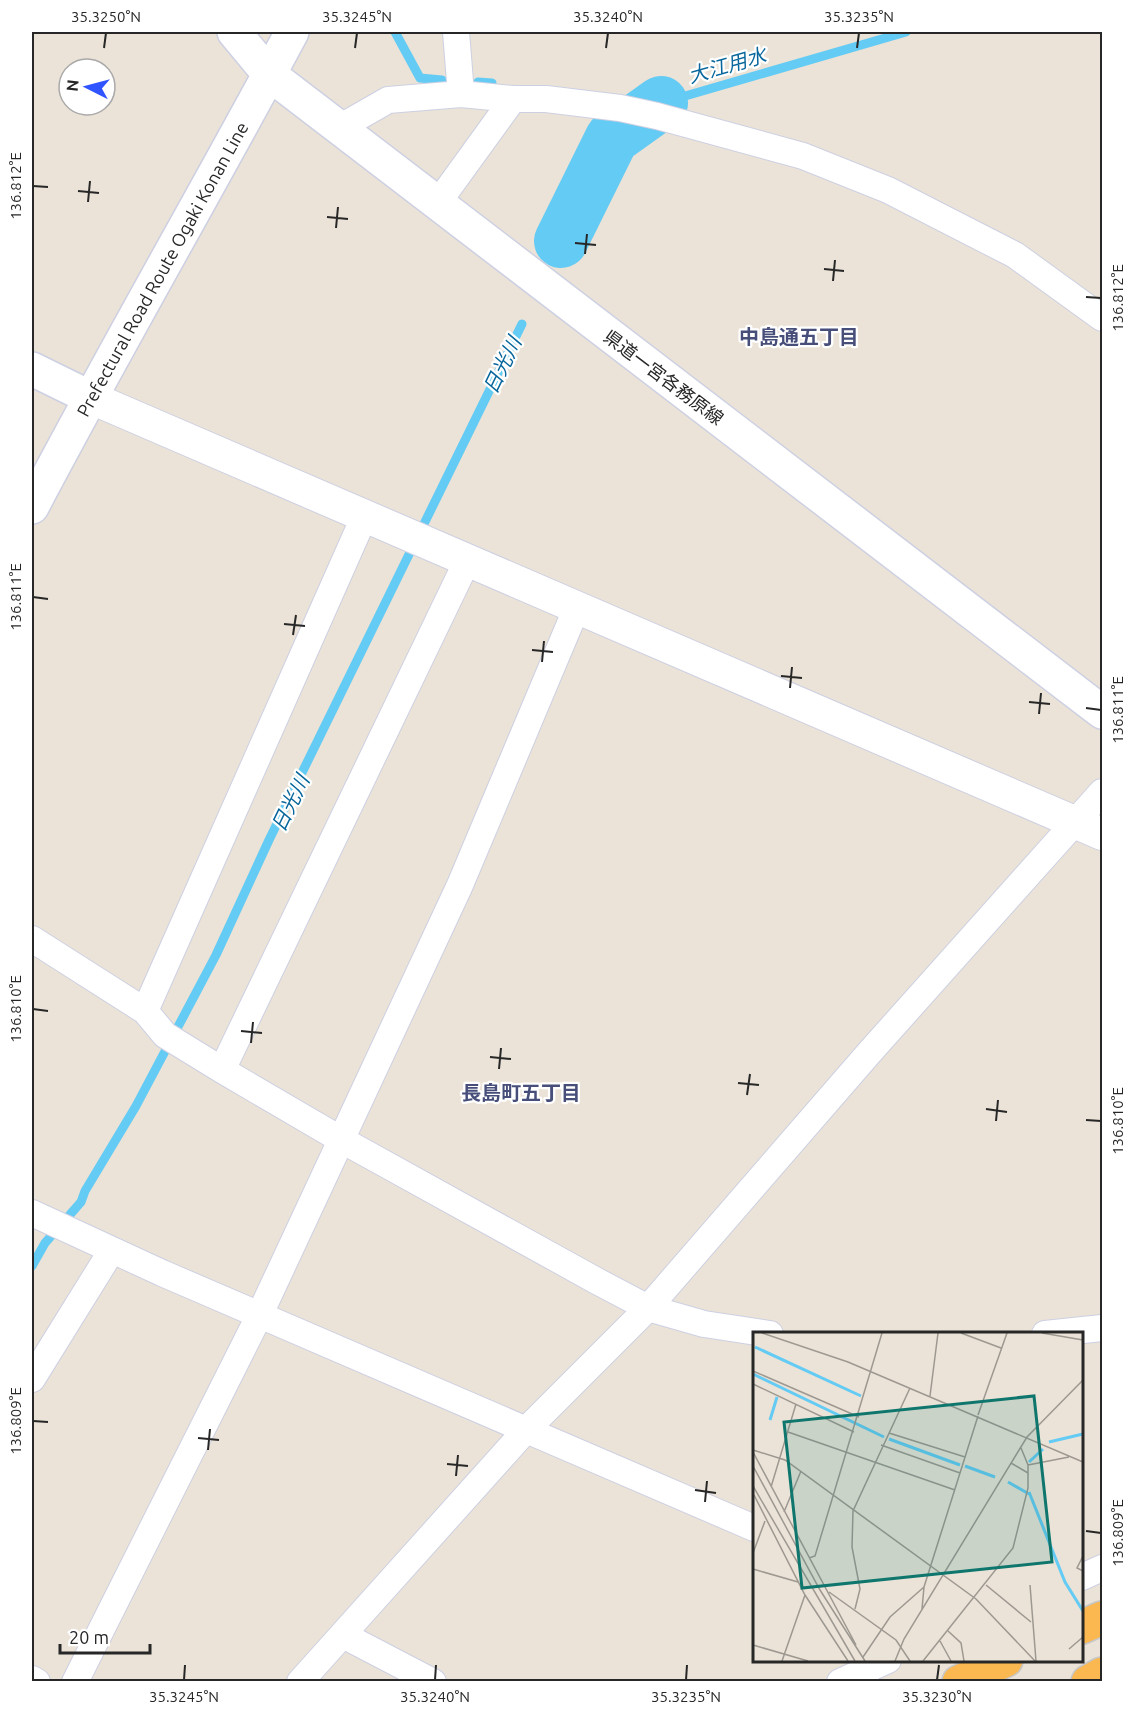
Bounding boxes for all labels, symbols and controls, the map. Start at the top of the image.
text: 35.3250°N [71,8,141,25]
text: 35.3245°N [322,8,392,25]
text: 35.3240°N [573,8,643,25]
text: 35.3235°N [824,8,894,25]
water label: 大江用水 [685,42,771,87]
north arrow [57,57,117,117]
text: N [63,79,82,92]
street label: Prefectural Road Route Ogaki Konan Line [72,118,252,420]
text: 136.812°E [7,152,24,220]
text: 136.812°E [1109,264,1126,332]
district label: 中島通五丁目 [739,325,859,348]
street label: 県道一宮各務原線 [600,326,728,428]
water label: 日光川 [479,331,526,397]
text: 136.811°E [7,563,24,631]
text: 136.811°E [1109,676,1126,744]
water label: 日光川 [267,769,314,835]
text: 136.810°E [7,975,24,1043]
district label: 長島町五丁目 [461,1081,581,1104]
text: 136.810°E [1109,1087,1126,1155]
inset map [753,1332,1083,1662]
text: 136.809°E [7,1387,24,1455]
text: 136.809°E [1109,1499,1126,1567]
scale bar [60,1617,150,1655]
text: 20 m [69,1627,109,1647]
text: 35.3245°N [149,1688,219,1705]
text: 35.3240°N [400,1688,470,1705]
text: 35.3235°N [651,1688,721,1705]
text: 35.3230°N [902,1688,972,1705]

